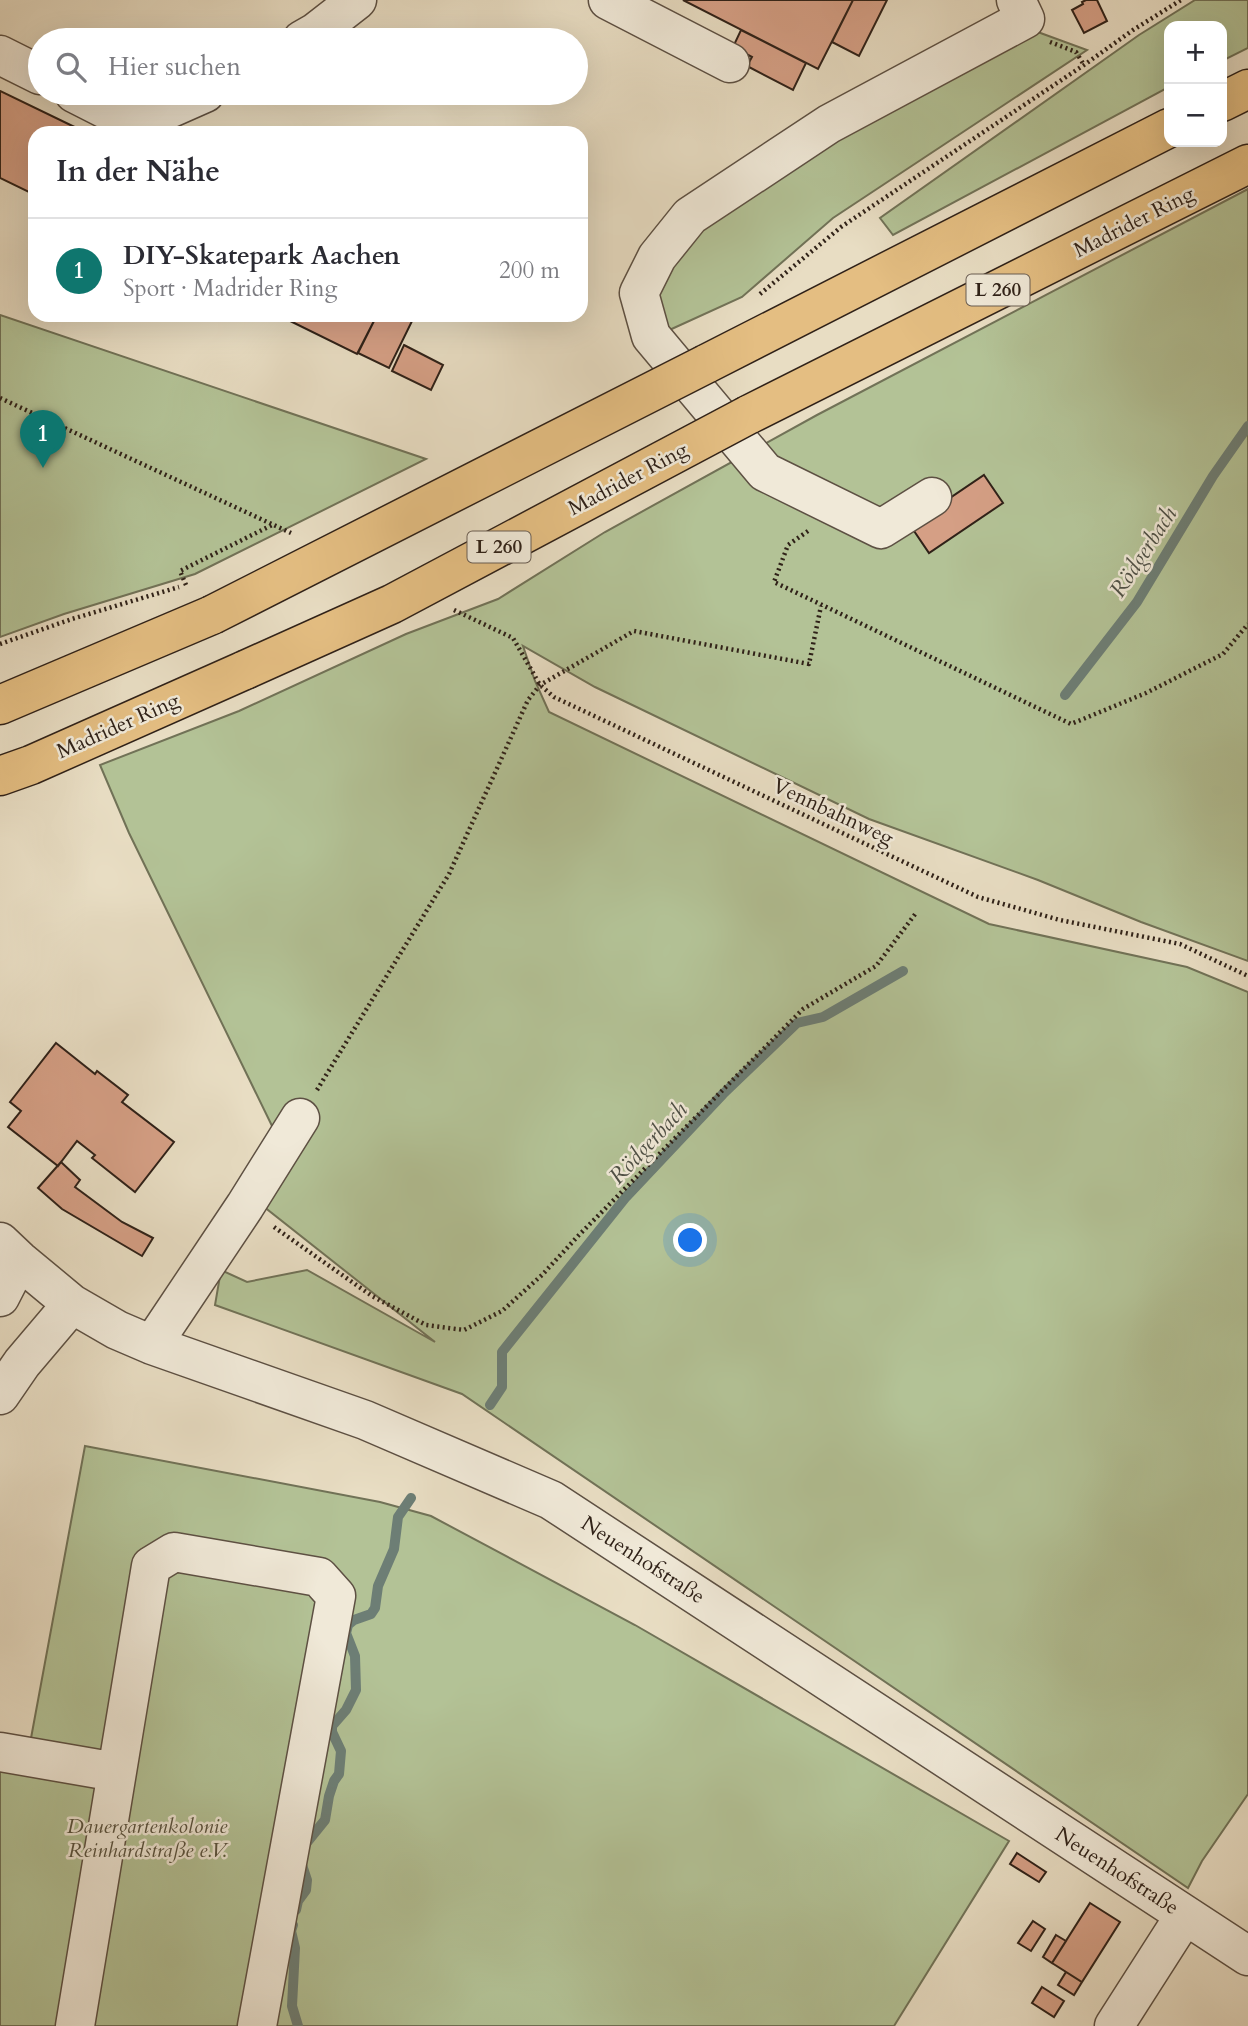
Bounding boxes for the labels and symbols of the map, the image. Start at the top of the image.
street label: Madrider Ring [1069,179,1199,265]
road number: L 260 [967,274,1030,306]
pin: 1 [20,410,66,468]
street label: Madrider Ring [563,435,693,523]
water label: Rödgerbach [1102,501,1184,603]
road number: L 260 [468,532,530,562]
street label: Madrider Ring [52,686,184,766]
street label: Vennbahnweg [768,771,899,853]
water label: Rödgerbach [602,1095,694,1191]
your location [673,1223,707,1257]
street label: Neuenhofstraße [575,1509,711,1611]
park label: Dauergartenkolonie Reinhardstraße e.V. [67,1812,229,1865]
street label: Neuenhofstraße [1049,1820,1185,1922]

